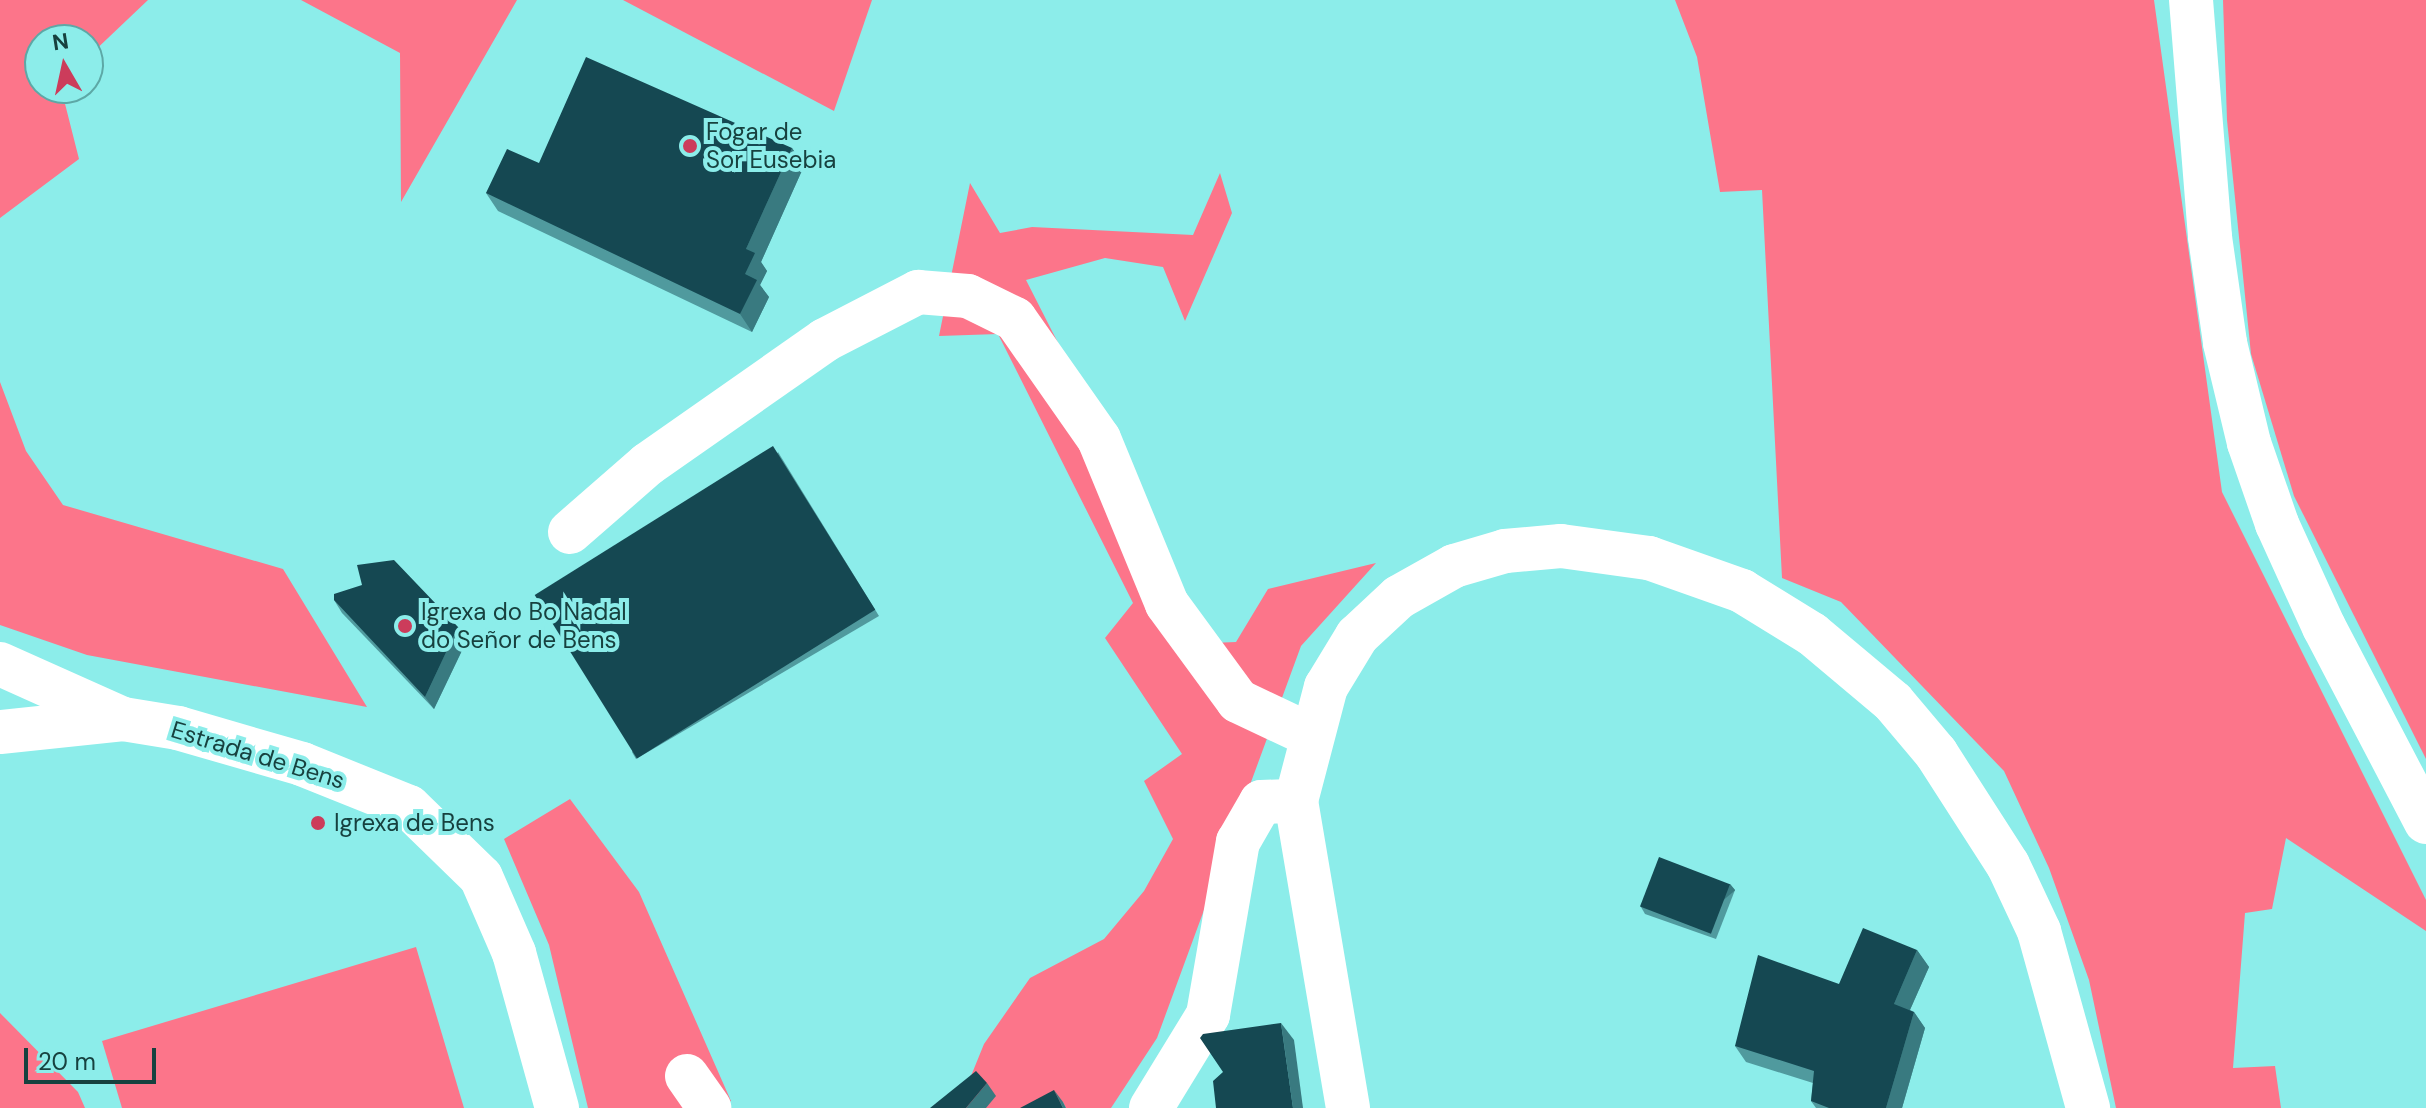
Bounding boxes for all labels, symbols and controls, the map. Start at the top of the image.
north arrow [24,24,104,104]
text: N [50,26,71,57]
place label: Fogar de Sor Eusebia [706,118,836,174]
marker: Fogar de Sor Eusebia [681,137,699,155]
place label: Igrexa do Bo Nadal do Señor de Bens [421,598,627,654]
marker: Igrexa do Bo Nadal do Señor de Bens [396,617,414,635]
street label: Estrada de Bens [168,715,348,795]
place label: Igrexa de Bens [334,809,495,837]
marker: Igrexa de Bens [309,814,327,832]
scale bar [28,1032,160,1082]
text: 20 m [38,1046,96,1077]

